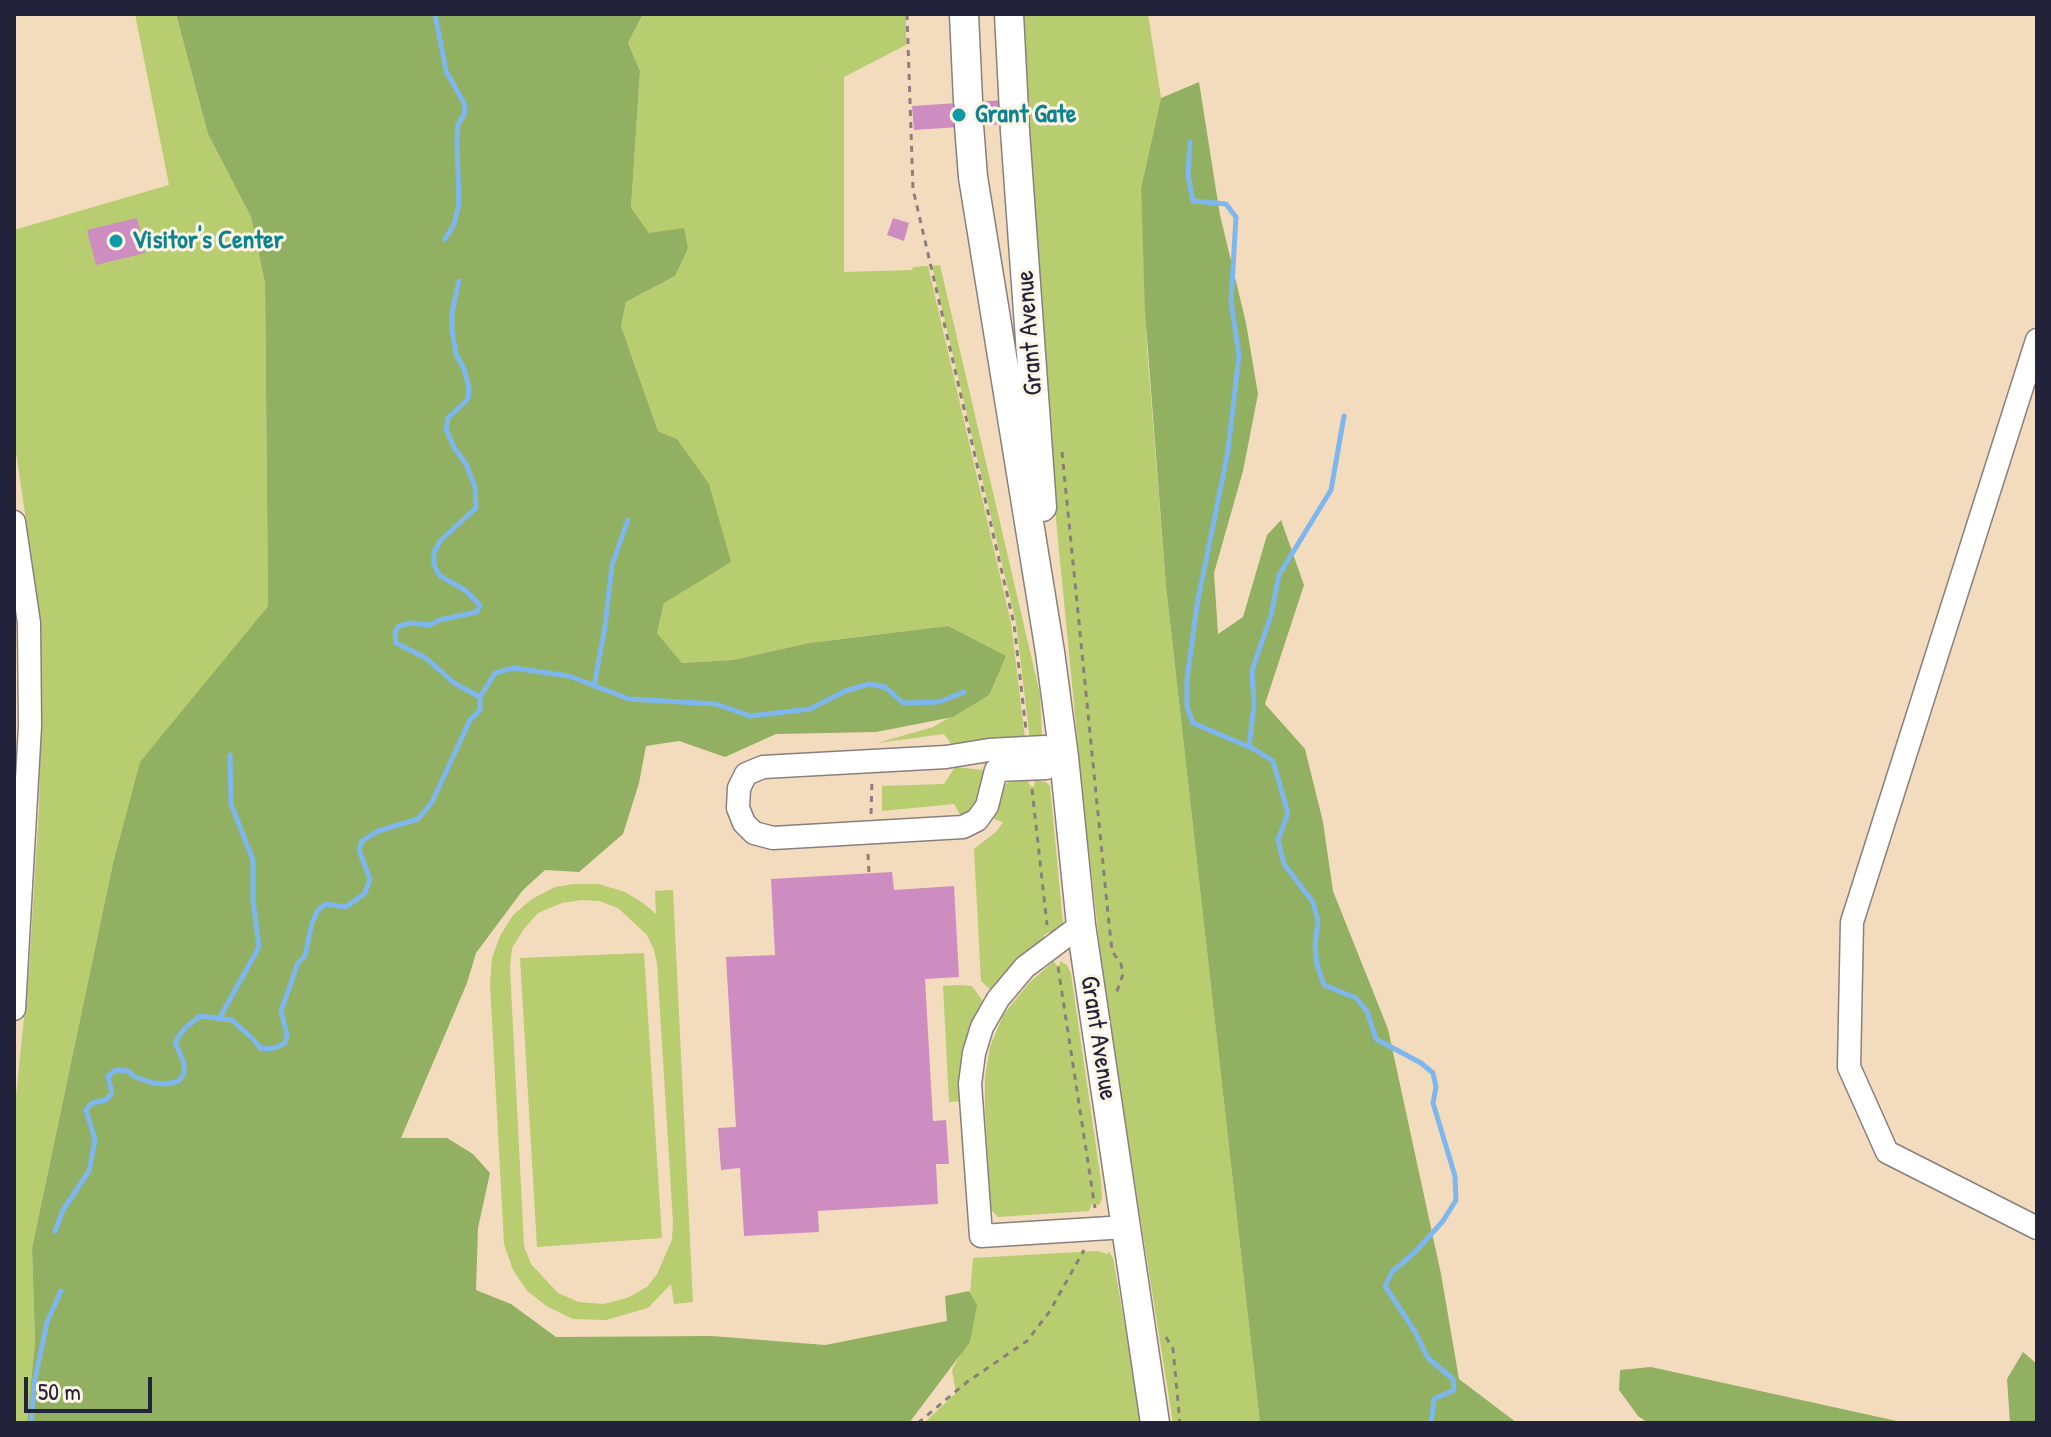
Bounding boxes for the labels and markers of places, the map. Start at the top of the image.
place label: Grant Gate [975,99,1076,131]
marker: Grant Gate [950,106,968,124]
place label: Visitor's Center [132,225,284,257]
marker: Visitor's Center [107,232,125,250]

